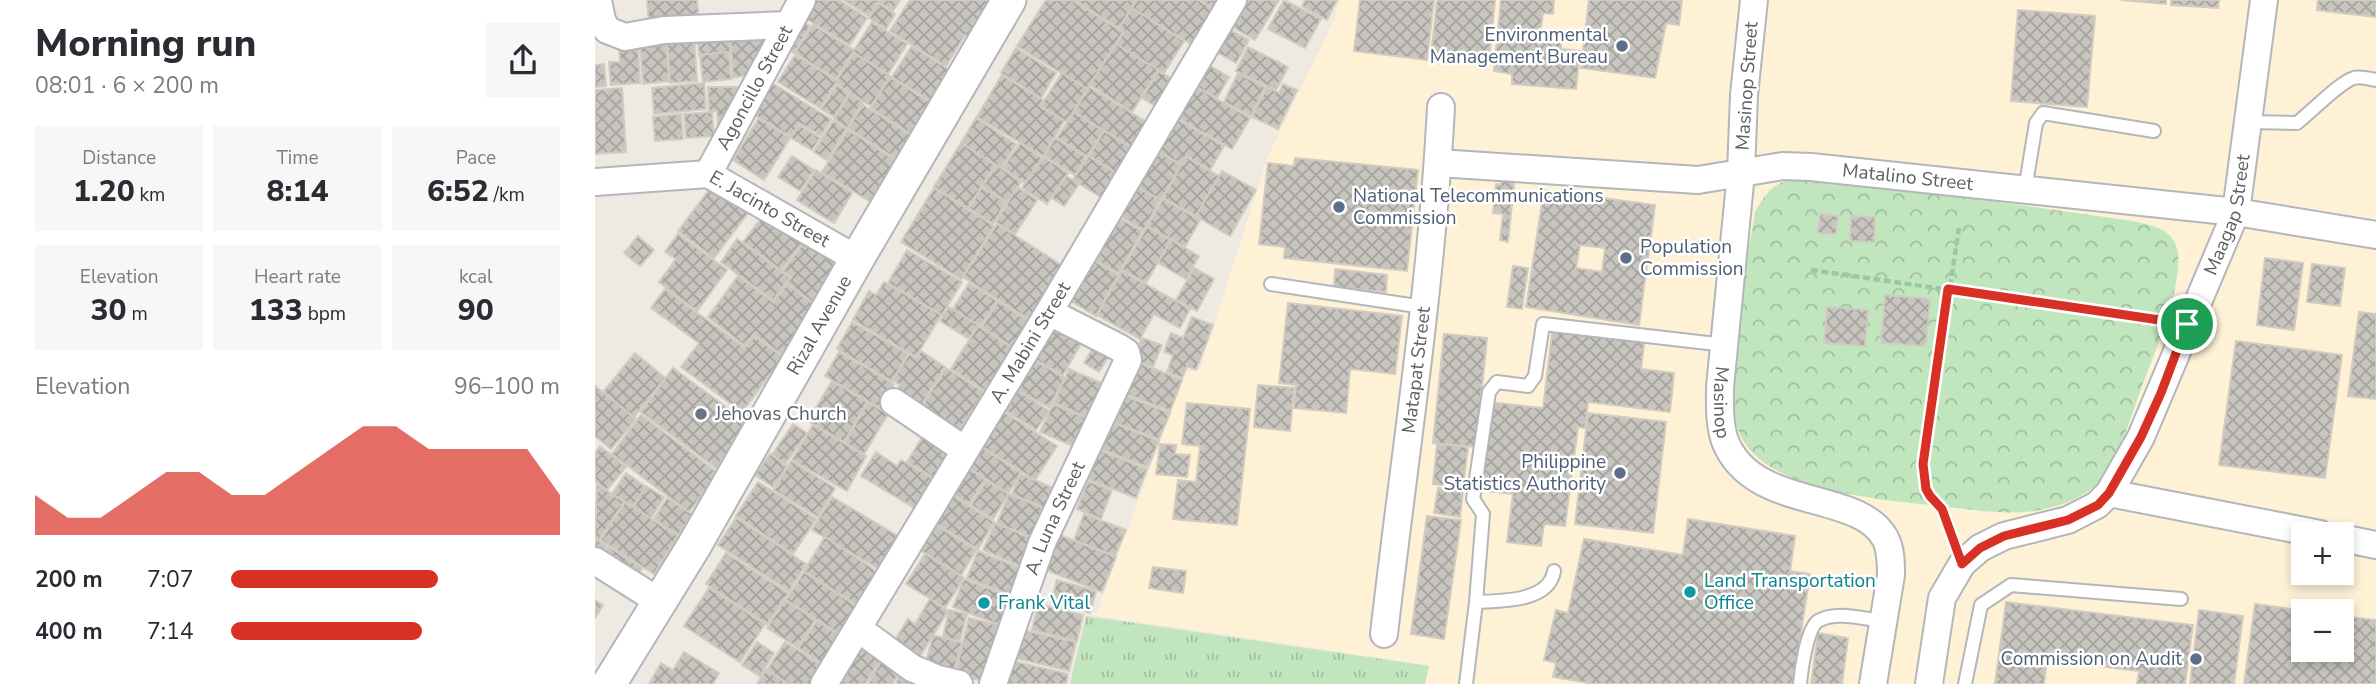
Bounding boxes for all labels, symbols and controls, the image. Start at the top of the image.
text: Morning run [35,18,256,69]
street label: Masinop Street [1730,20,1764,151]
street label: Agoncillo Street [710,21,799,155]
place label: Environmental Management Bureau [1430,22,1608,70]
button: share [486,23,560,97]
marker: Environmental Management Bureau [1614,38,1630,54]
text: 08:01 · 6 × 200 m [35,70,219,101]
text: Distance [82,145,156,171]
text: Time [276,145,319,171]
text: Pace [456,145,496,171]
street label: Maagap Street [2198,152,2257,279]
street label: Matalino Street [1841,157,1975,197]
street label: E. Jacinto Street [704,164,835,254]
text: 1.20 [73,171,135,212]
text: 8:14 [267,171,328,212]
text: 6:52 [427,171,489,212]
text: km [135,182,165,208]
text: /km [489,182,525,208]
place label: National Telecommunications Commission [1353,183,1604,231]
marker: National Telecommunications Commission [1331,199,1347,215]
place label: Population Commission [1640,234,1744,282]
marker: Population Commission [1618,250,1634,266]
text: Elevation [80,264,159,290]
text: Heart rate [254,264,341,290]
text: kcal [459,264,493,290]
street label: Rizal Avenue [781,270,858,380]
street label: A. Mabini Street [984,277,1077,408]
text: 30 [91,290,127,331]
text: 133 [249,290,303,331]
text: 90 [458,290,494,331]
pin [2157,294,2217,354]
text: m [127,301,148,327]
text: bpm [303,301,346,327]
street label: Matapat Street [1396,305,1437,435]
icon: arrive [2168,305,2206,343]
street label: Masinop [1707,365,1737,441]
text: Elevation [35,371,130,402]
text: 96–100 m [454,371,560,402]
place label: Jehovas Church [714,401,847,427]
marker: Jehovas Church [693,406,709,422]
place label: Philippine Statistics Authority [1443,449,1606,497]
street label: A. Luna Street [1019,457,1092,579]
marker: Philippine Statistics Authority [1612,465,1628,481]
map controls [2291,522,2354,662]
button: + [2291,522,2354,585]
text: 200 m [35,564,103,595]
text: 7:07 [147,564,194,595]
place label: Land Transportation Office [1704,568,1876,616]
marker: Land Transportation Office [1682,584,1698,600]
place label: Frank Vital [998,590,1090,616]
marker: Frank Vital [976,595,992,611]
button: − [2291,599,2354,662]
text: 400 m [35,616,103,647]
text: 7:14 [147,616,194,647]
place label: Commission on Audit [2001,646,2182,672]
marker: Commission on Audit [2188,651,2204,667]

